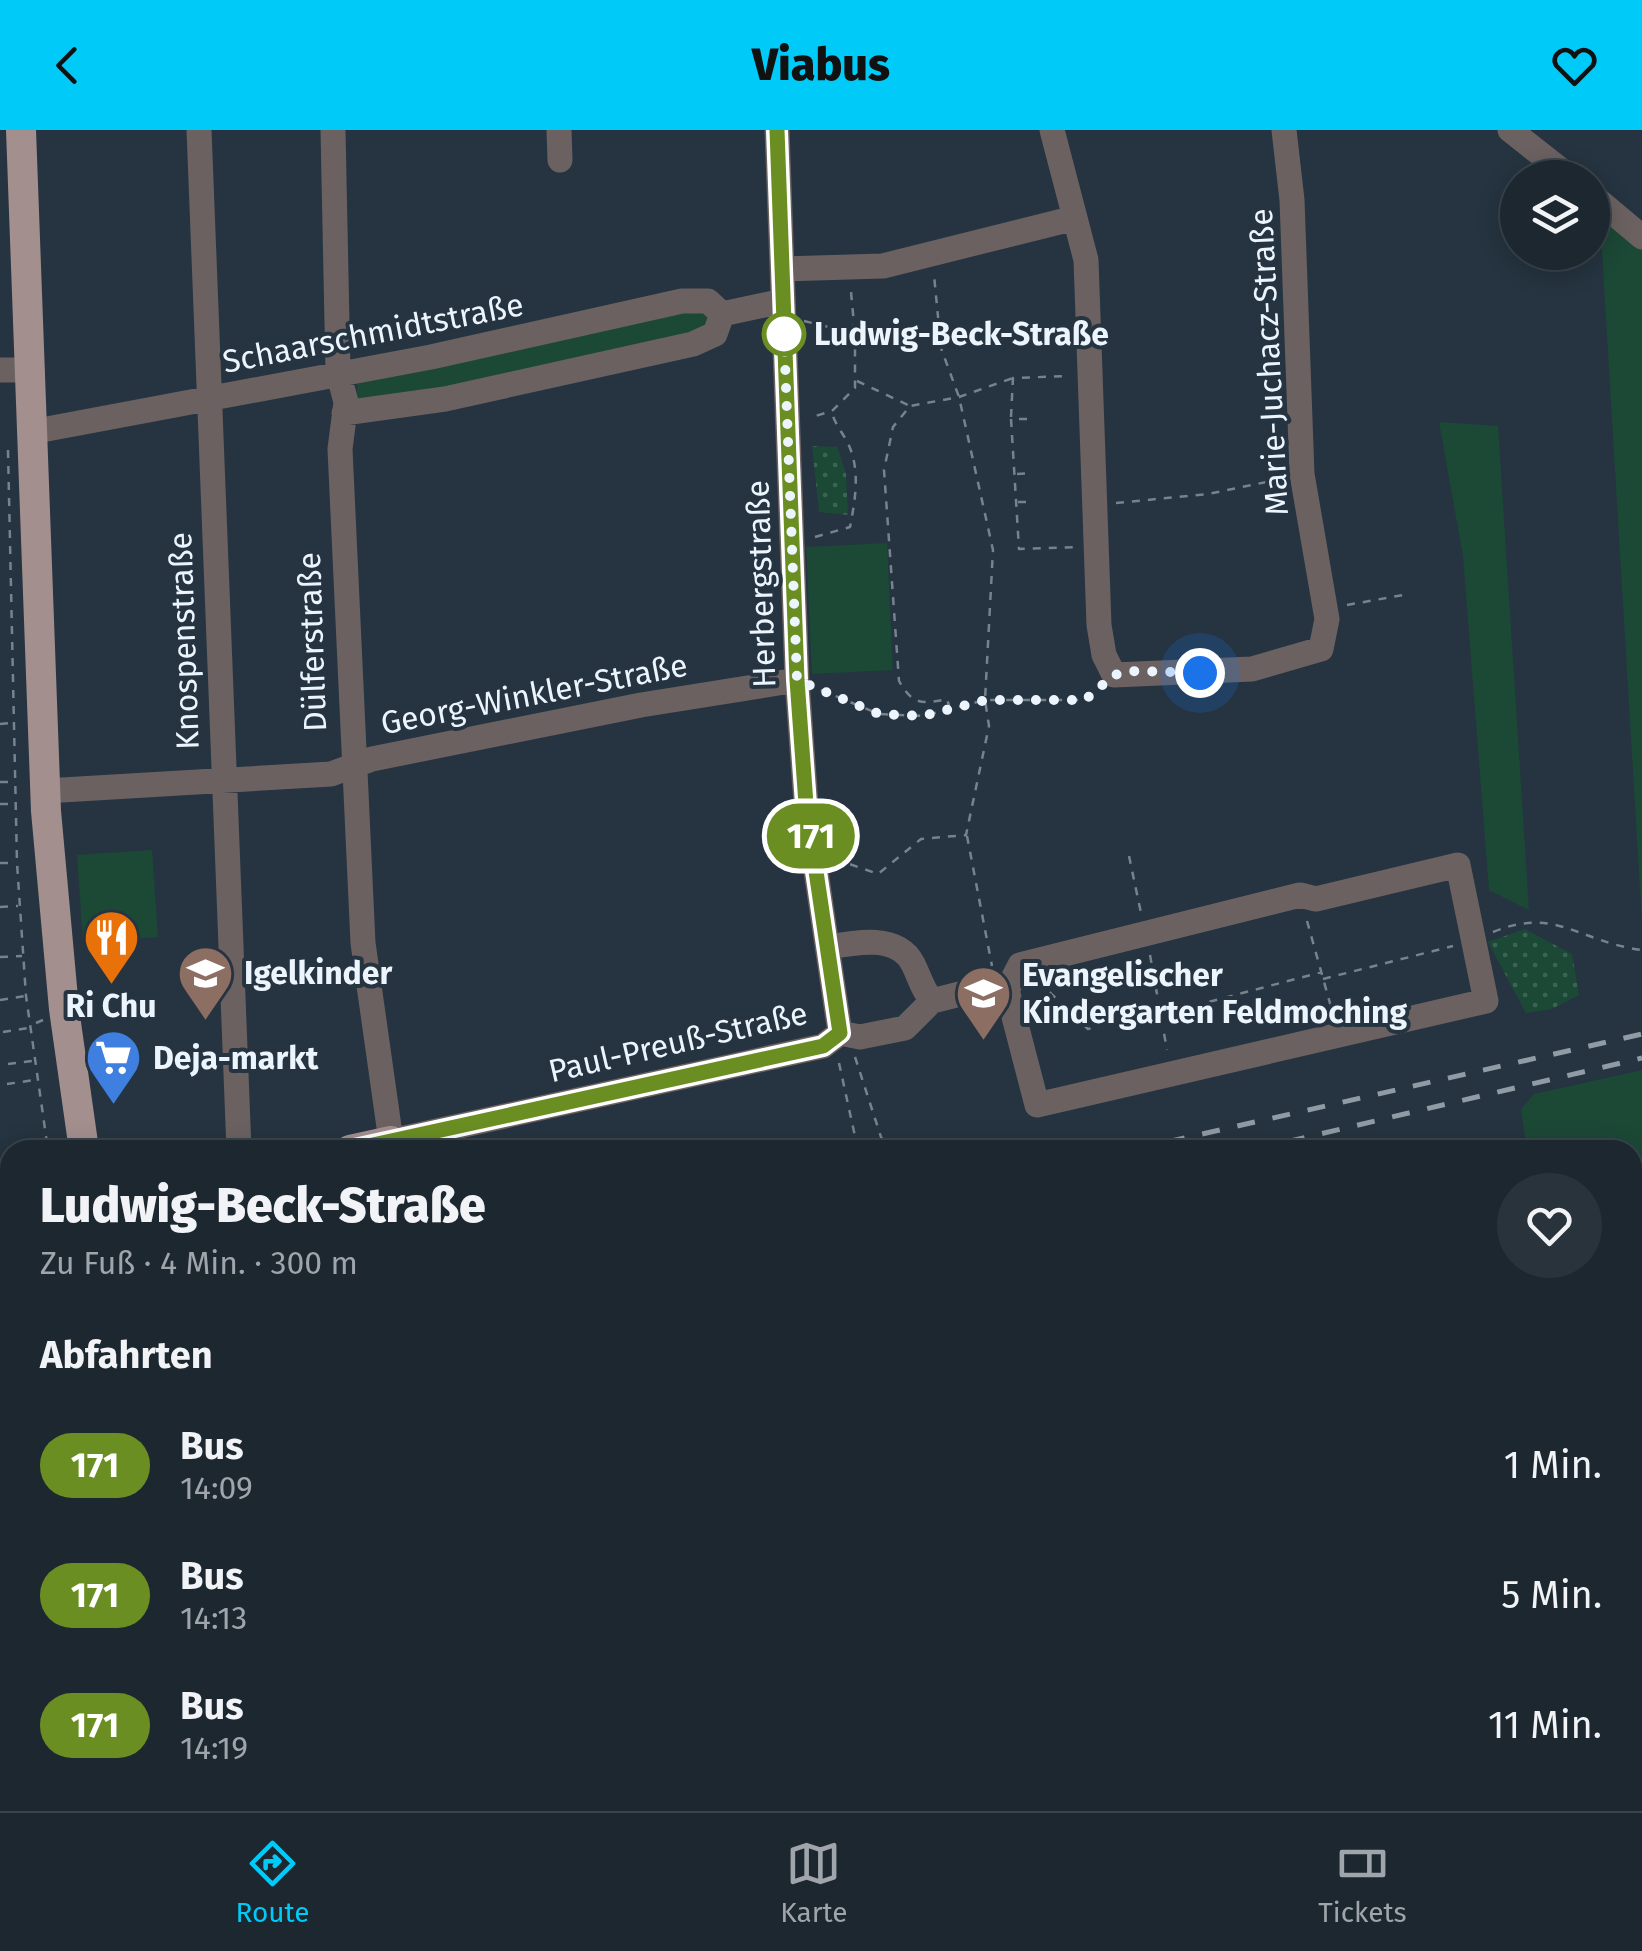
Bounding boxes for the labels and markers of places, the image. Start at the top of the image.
marker: Ludwig-Beck-Straße [763,313,805,355]
place label: Ludwig-Beck-Straße [814,315,1109,353]
restaurant icon: Ri Chu [81,907,141,986]
school or university icon: Igelkinder [175,943,235,1022]
place label: Igelkinder [244,954,392,992]
place label: Evangelischer Kindergarten Feldmoching [1022,956,1407,1031]
school or university icon: Evangelischer Kindergarten Feldmoching [953,963,1013,1042]
place label: Ri Chu [65,987,157,1025]
supermarket icon: Deja-markt [84,1028,144,1107]
place label: Deja-markt [153,1039,319,1077]

